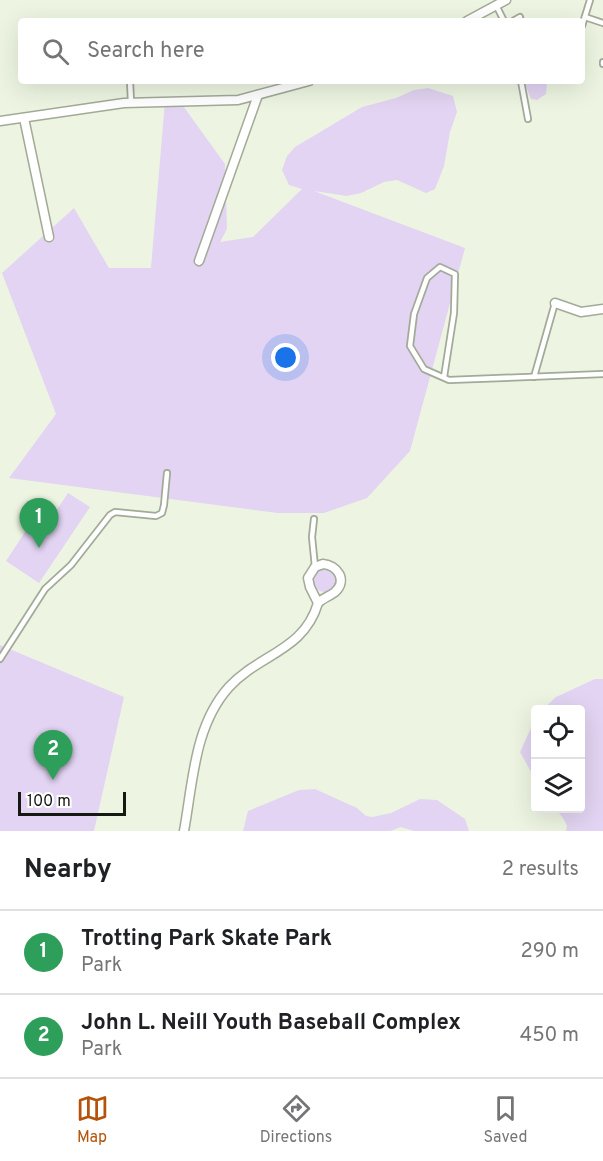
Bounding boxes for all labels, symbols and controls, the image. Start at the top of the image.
search box [18,18,585,84]
icon: search [39,35,72,68]
text: Search here [87,38,205,65]
your location [271,343,300,372]
pin: 1 [20,498,58,548]
map controls [531,705,585,813]
button: locate [531,705,585,759]
pin: 2 [34,730,72,780]
button: layers [531,759,585,813]
scale bar [18,789,126,816]
text: 100 m [27,792,71,812]
text: Nearby [24,854,112,887]
text: 2 results [502,857,579,883]
text: Trotting Park Skate Park [81,926,332,953]
text: 1 [40,939,48,965]
text: 290 m [521,939,579,965]
text: Park [81,953,122,979]
text: John L. Neill Youth Baseball Complex [81,1010,461,1037]
text: 2 [37,1023,50,1049]
text: 450 m [520,1023,579,1049]
text: Park [81,1037,122,1063]
tab: Map [76,1092,109,1148]
tab: Directions [260,1092,332,1148]
tab: Saved [483,1092,527,1148]

